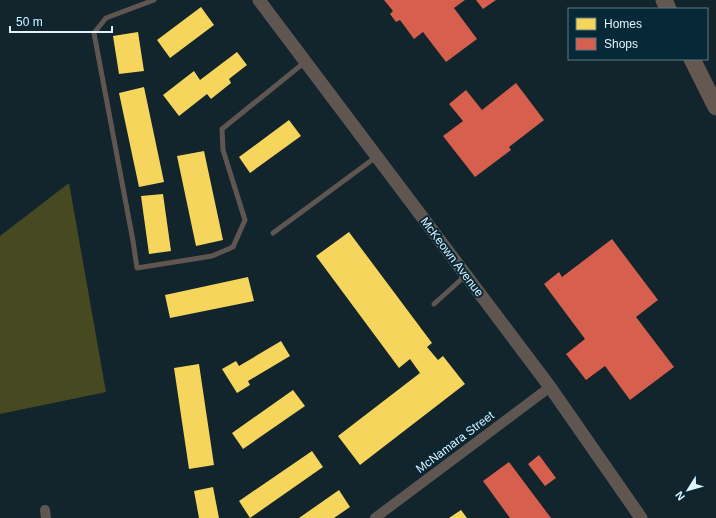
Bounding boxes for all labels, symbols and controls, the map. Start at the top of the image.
scale bar [10,8,112,34]
legend [568,8,708,60]
text: 50 m [16,15,43,29]
text: Homes [604,17,642,31]
text: Shops [604,37,638,51]
street label: McKeown Avenue [418,215,487,300]
street label: McNamara Street [413,408,497,476]
north arrow [668,470,708,510]
text: N [673,489,687,503]

